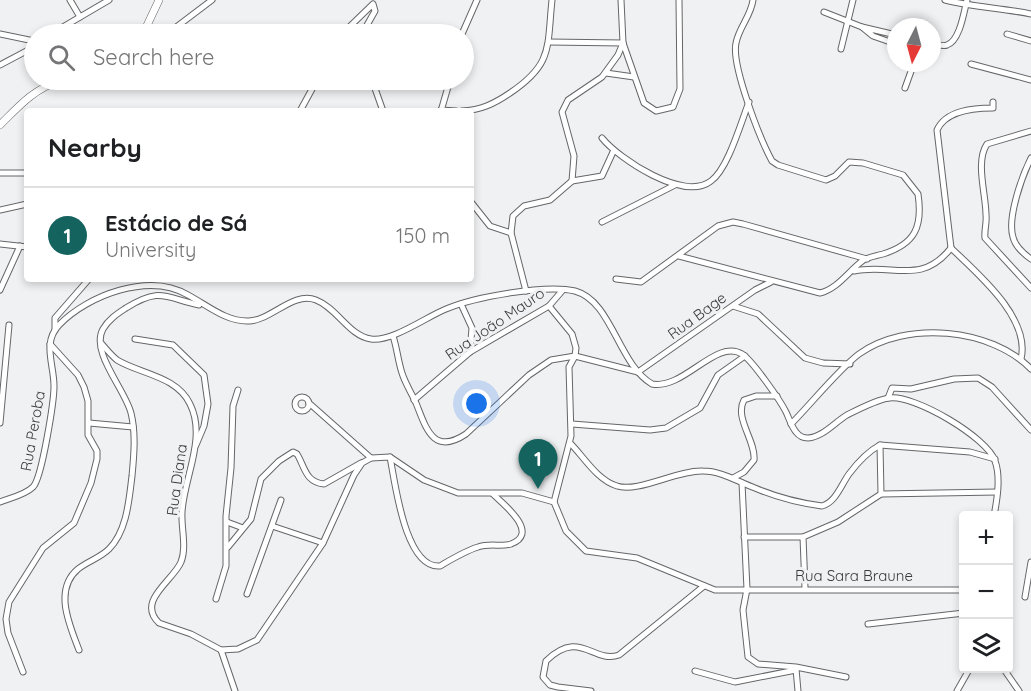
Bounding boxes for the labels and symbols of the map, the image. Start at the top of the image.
north arrow [887,18,941,72]
street label: Rua João Mauro [441,283,548,364]
street label: Rua Bage [664,288,730,343]
street label: Rua Peroba [16,389,49,473]
your location [462,389,491,418]
pin: 1 [518,440,558,489]
street label: Rua Diana [162,443,191,517]
street label: Rua Sara Braune [795,566,913,585]

